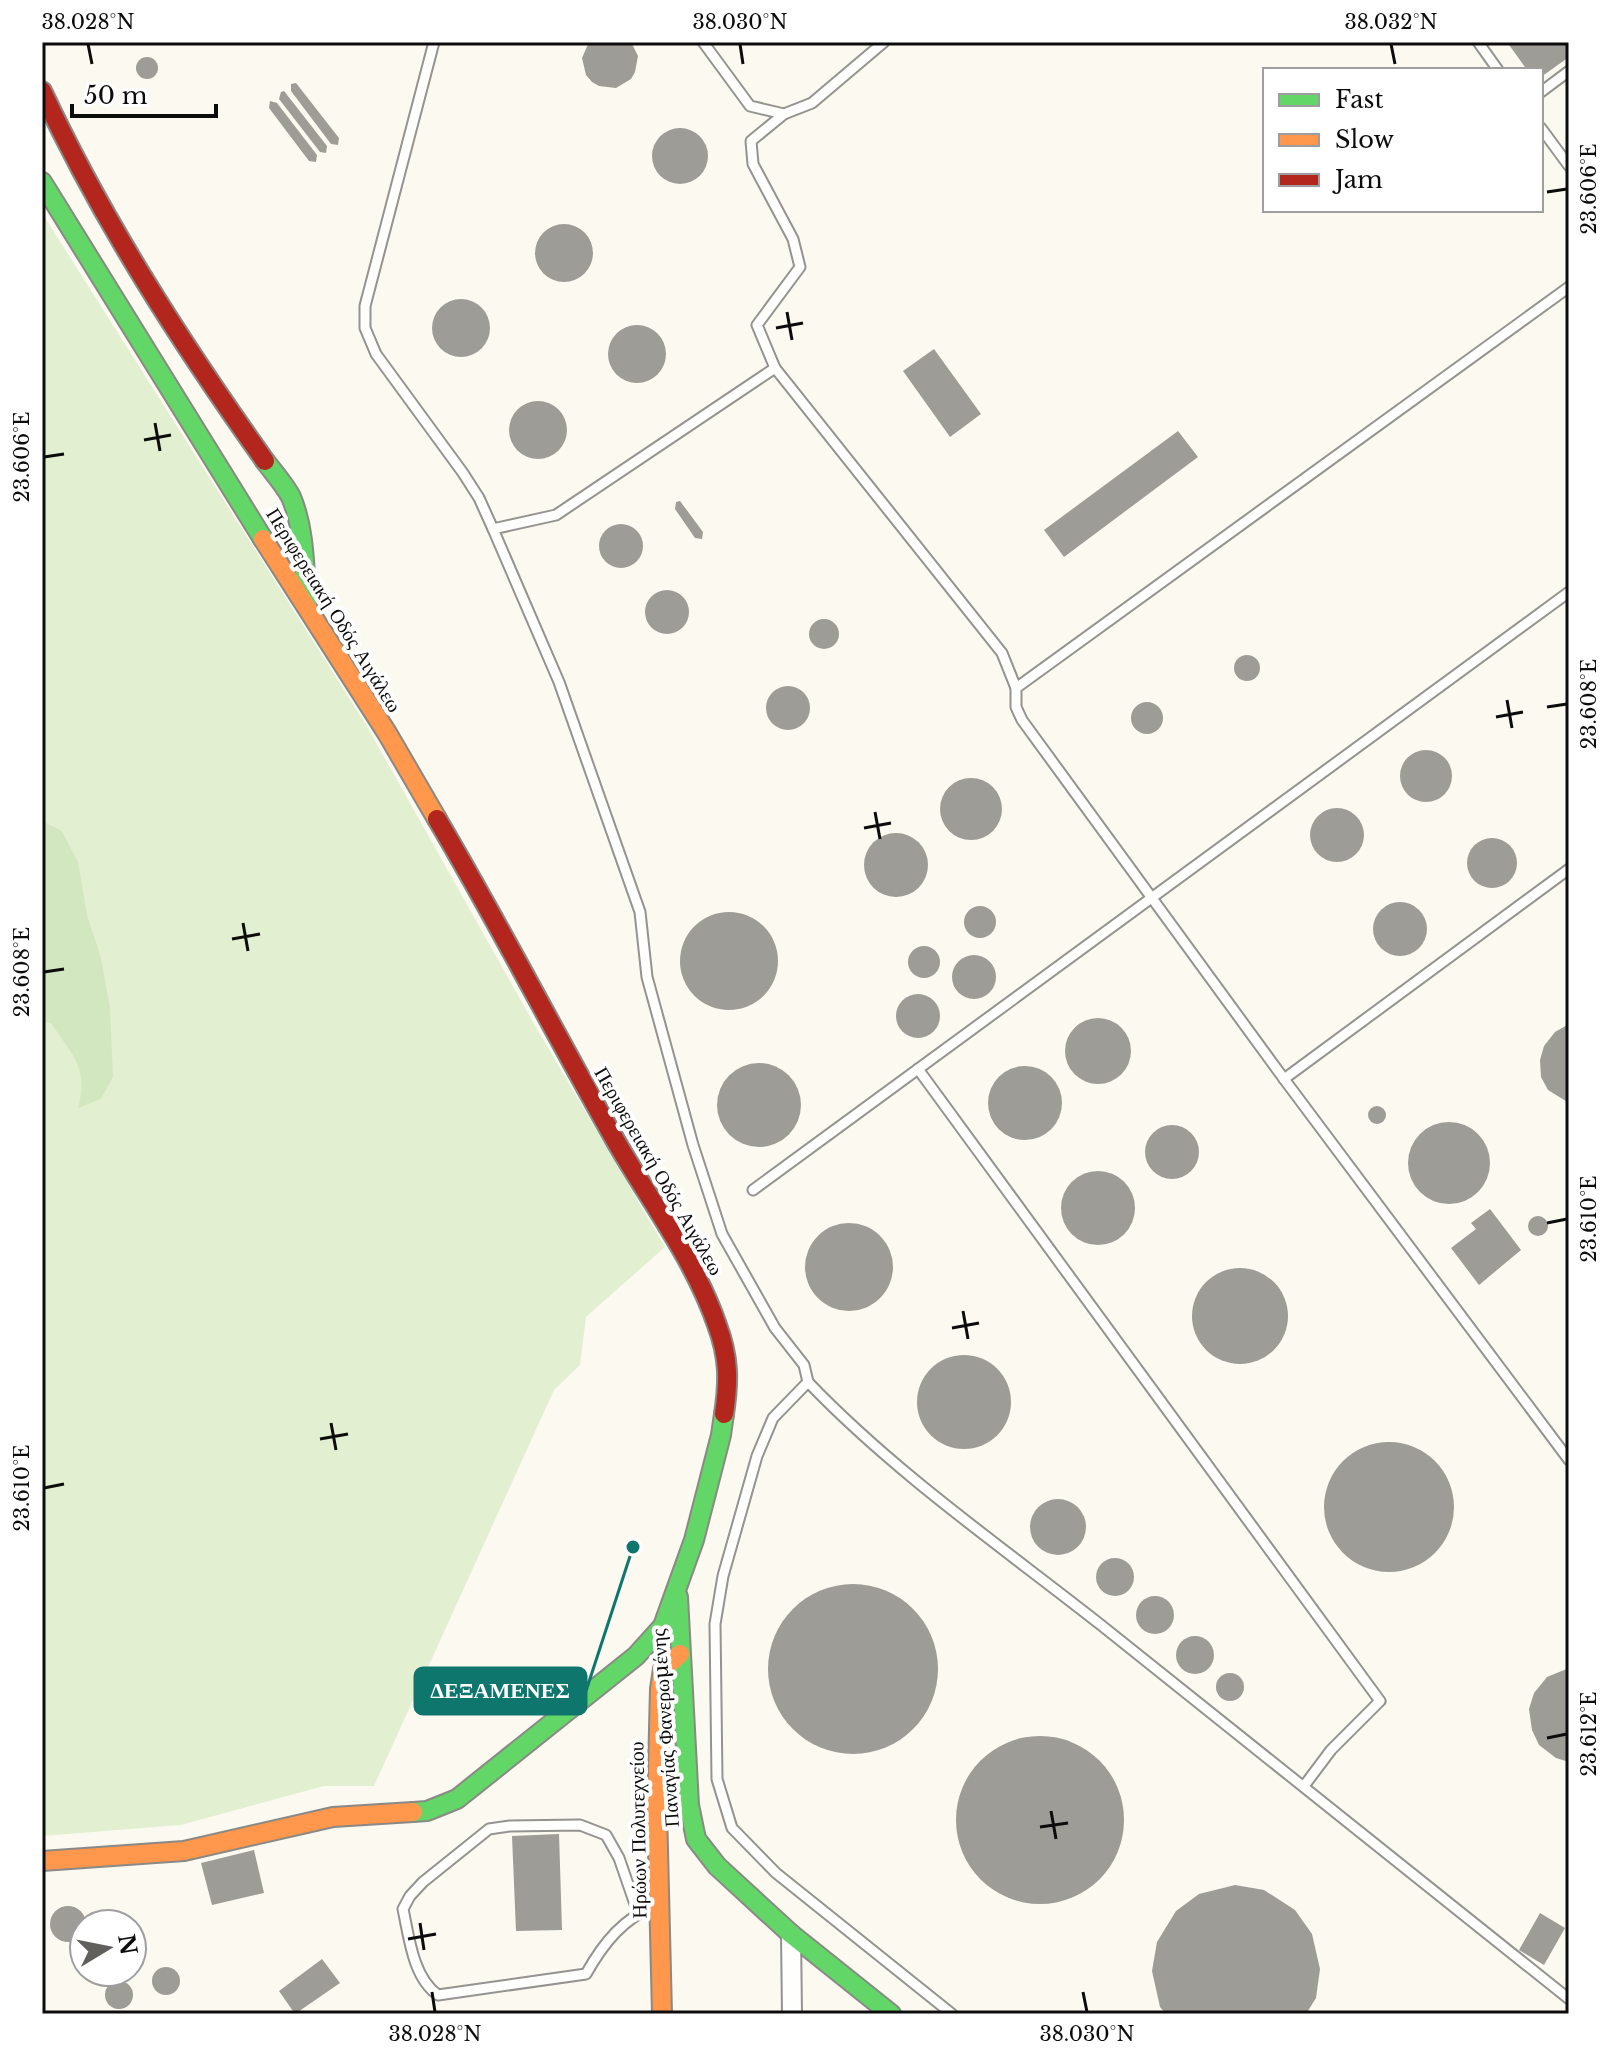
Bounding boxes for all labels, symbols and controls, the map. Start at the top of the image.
text: 38.028°N [42,10,135,34]
text: 38.030°N [692,10,788,34]
text: 38.032°N [1344,10,1438,34]
scale bar [72,68,216,118]
legend [1263,68,1543,212]
text: 50 m [84,81,148,110]
text: Fast [1335,85,1383,114]
text: Slow [1335,125,1394,154]
text: 23.606°E [1577,143,1601,235]
text: Jam [1332,165,1383,194]
text: 23.606°E [10,411,34,503]
street label: Περιφερειακή Οδός Αιγάλεω [261,503,407,717]
text: 23.608°E [1577,659,1601,749]
text: 23.608°E [10,927,34,1017]
street label: Περιφερειακή Οδός Αιγάλεω [589,1063,729,1279]
text: 23.610°E [1577,1175,1601,1263]
text: 23.610°E [10,1444,34,1532]
street label: Παναγίας Φανερωμένης [646,1628,684,1828]
callout: ΔΕΞΑΜΕΝΕΣ [415,1668,586,1714]
text: ΔΕΞΑΜΕΝΕΣ [430,1677,570,1704]
text: 23.612°E [1577,1691,1601,1777]
street label: Ηρώων Πολυτεχνείου [624,1741,652,1919]
north arrow [68,1908,148,1988]
text: N [112,1932,142,1957]
text: 38.028°N [389,2022,482,2046]
text: 38.030°N [1039,2022,1135,2046]

